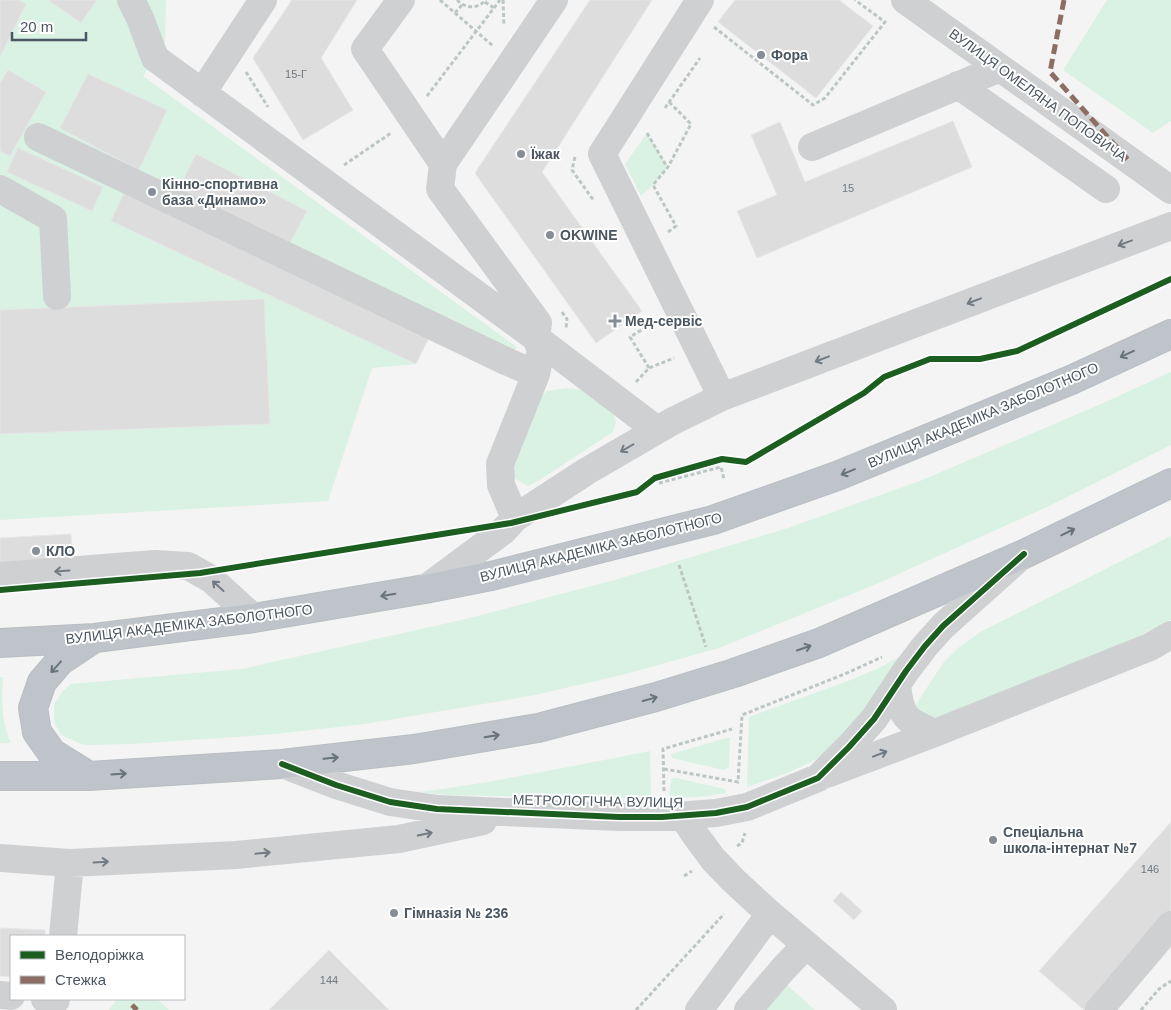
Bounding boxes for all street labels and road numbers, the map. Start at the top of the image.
street label: ВУЛИЦЯ ОМЕЛЯНА ПОПОВИЧА [946,25,1130,165]
street label: ВУЛИЦЯ АКАДЕМІКА ЗАБОЛОТНОГО [865,359,1101,471]
street label: ВУЛИЦЯ АКАДЕМІКА ЗАБОЛОТНОГО [478,509,724,585]
street label: ВУЛИЦЯ АКАДЕМІКА ЗАБОЛОТНОГО [65,601,314,647]
street label: МЕТРОЛОГІЧНА ВУЛИЦЯ [513,792,683,810]

